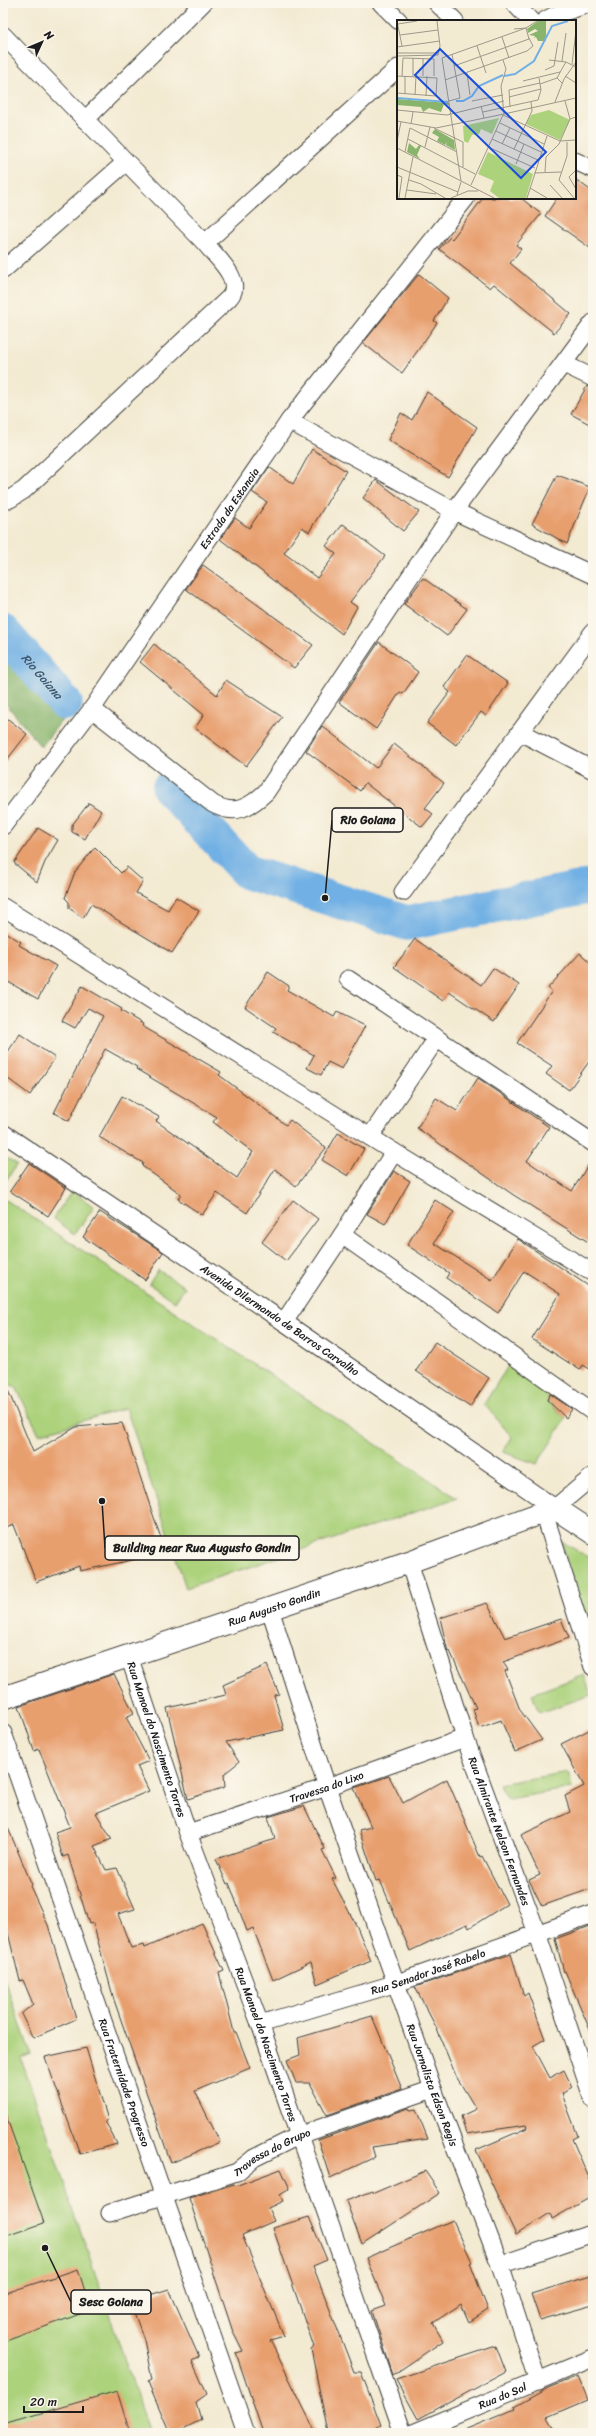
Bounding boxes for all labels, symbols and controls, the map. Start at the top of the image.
inset map [397,20,576,199]
north arrow [22,22,62,62]
text: N [39,25,59,45]
street label: Estrada da Estancia [195,464,265,553]
water label: Rio Goiana [15,648,69,705]
callout: Rio Goiana [332,808,403,832]
text: Rio Goiana [339,809,397,831]
street label: Avenida Dilermando de Barros Carvalho [195,1259,364,1381]
callout: Building near Rua Augusto Gondin [105,1536,299,1560]
text: Building near Rua Augusto Gondin [113,1537,292,1559]
street label: Rua Augusto Gondin [226,1583,323,1632]
street label: Rua Manoel do Nascimento Torres [122,1659,191,1821]
street label: Rua Almirante Nelson Fernandes [463,1754,536,1910]
street label: Travessa do Lixo [287,1766,367,1809]
street label: Rua Senador José Rabelo [369,1943,489,2000]
street label: Rua Manoel do Nascimento Torres [229,1964,303,2125]
street label: Rua Fraternidade Progresso [93,2016,155,2150]
street label: Rua Jornalista Edson Regis [401,2021,463,2150]
street label: Travessa do Grupo [232,2123,314,2182]
callout: Sesc Goiana [71,2290,151,2314]
text: Sesc Goiana [78,2291,144,2313]
street label: Rua do Sol [476,2377,531,2415]
scale bar [24,2388,83,2414]
text: 20 m [30,2391,57,2413]

